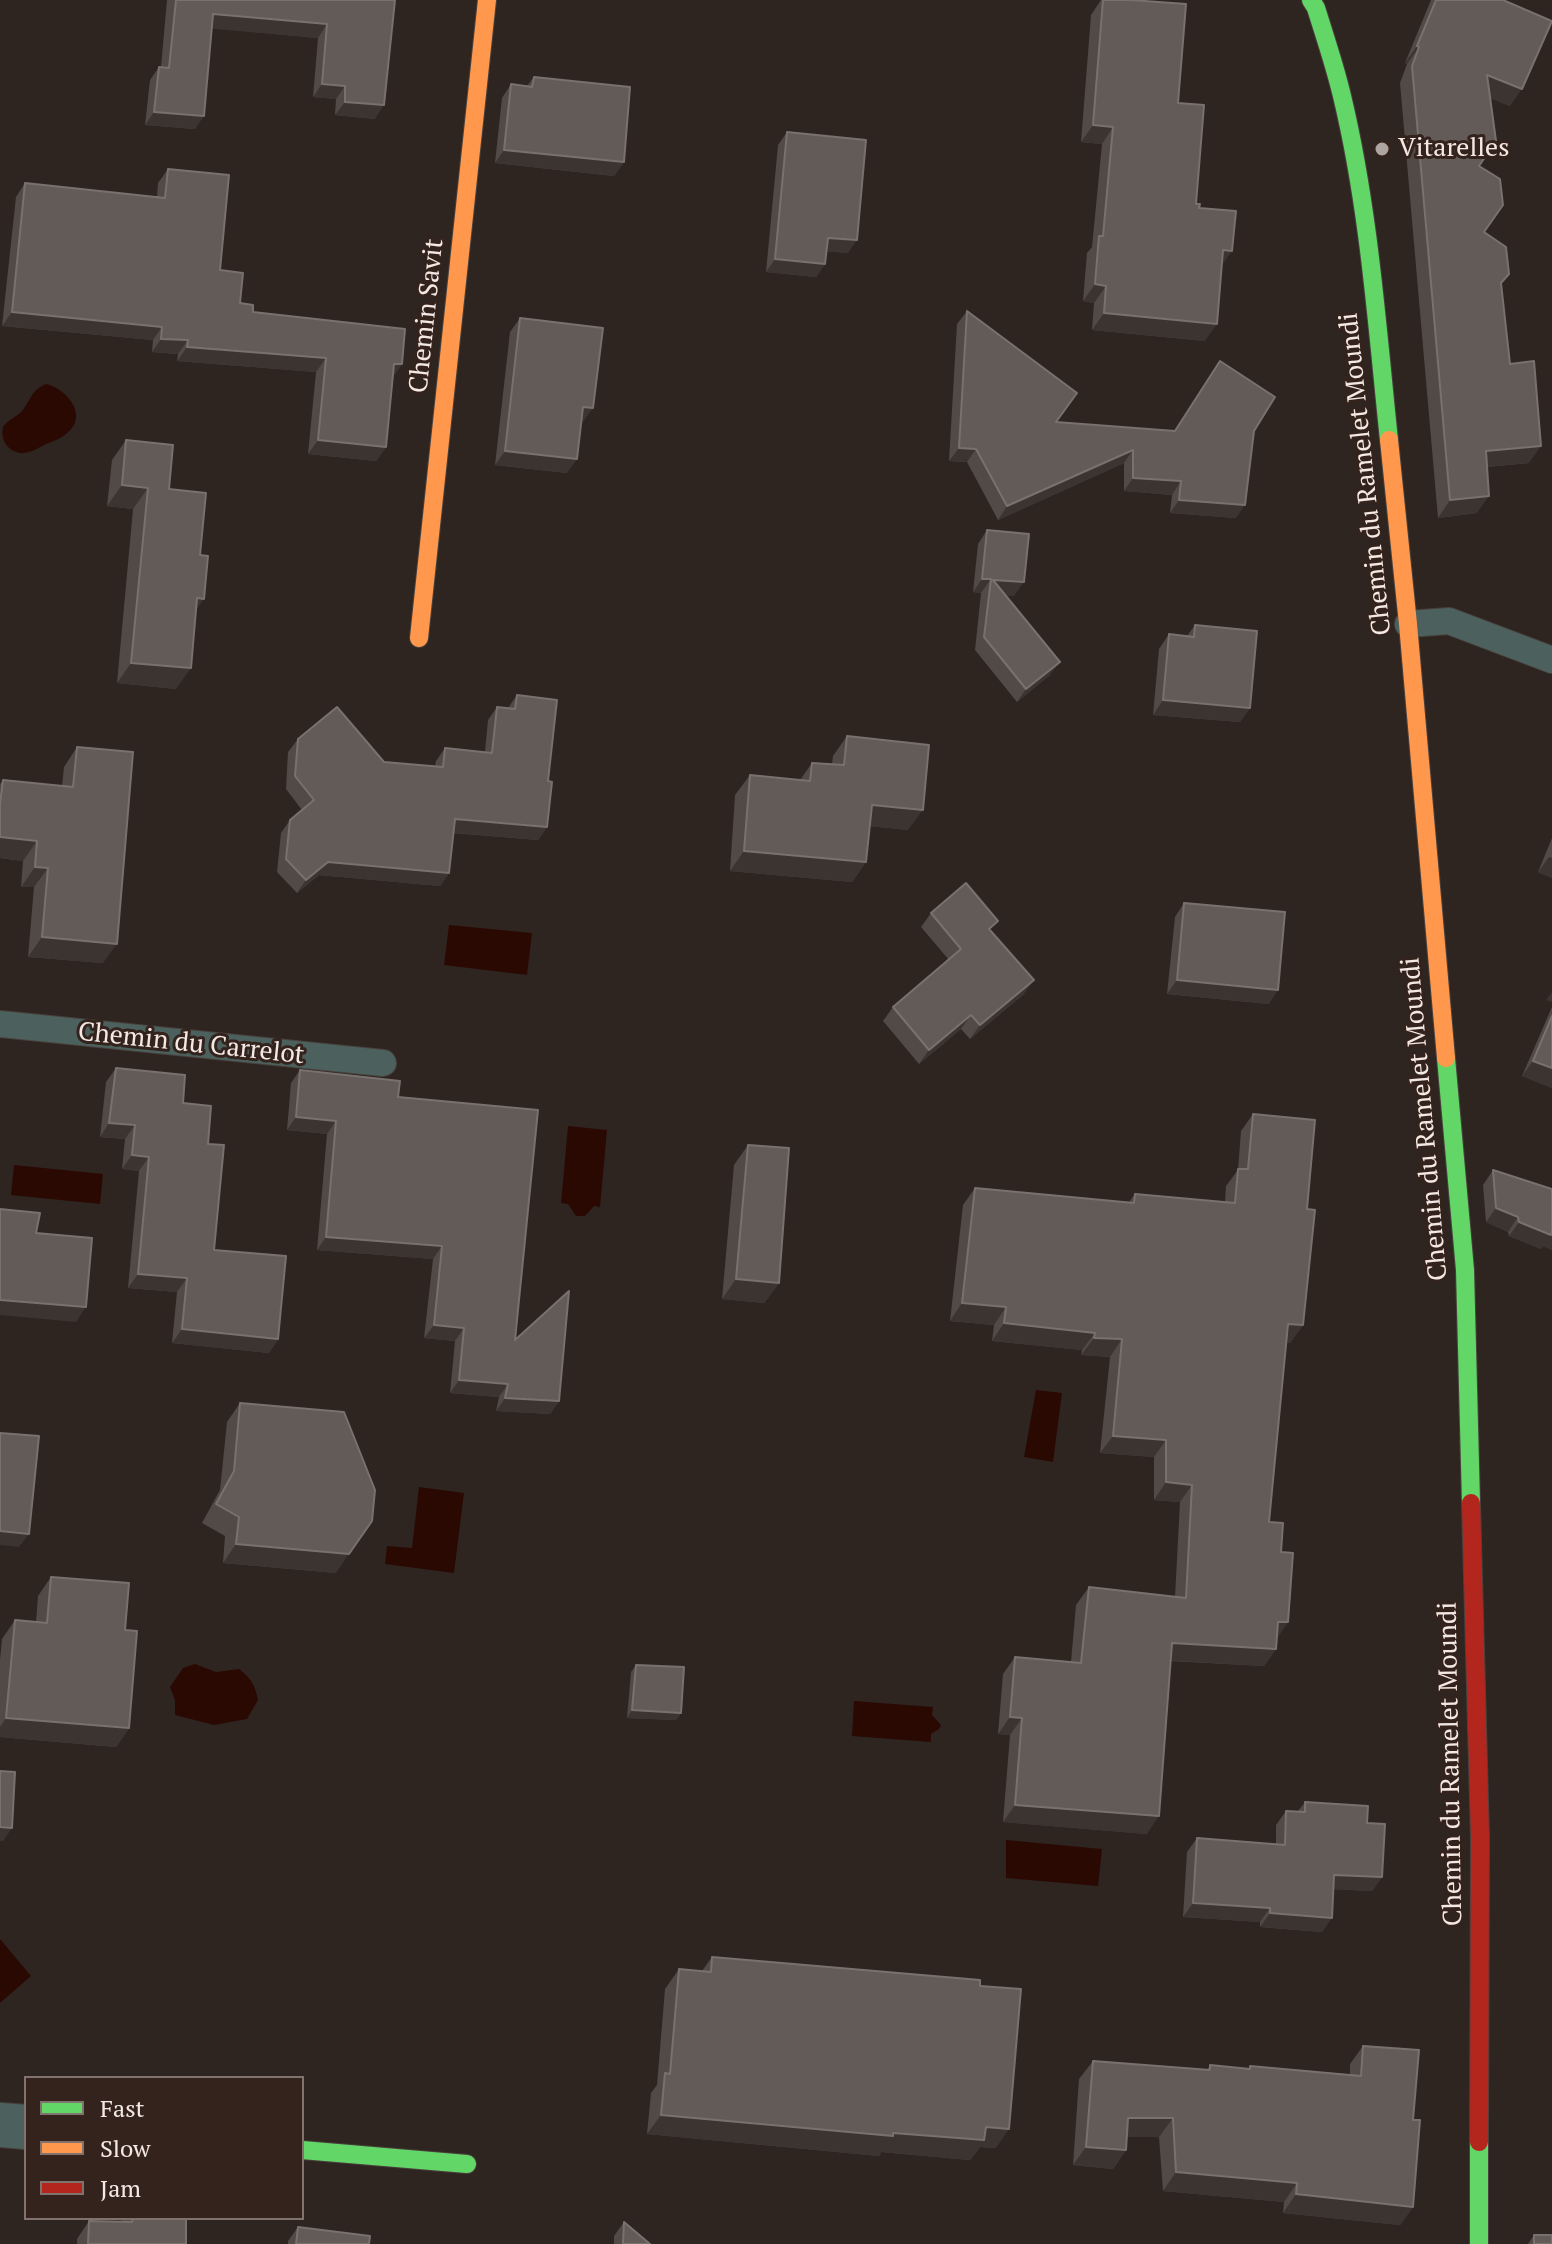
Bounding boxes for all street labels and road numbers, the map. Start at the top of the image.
street label: Chemin Savit [403,237,451,395]
street label: Chemin du Ramelet Moundi [1334,311,1398,637]
street label: Chemin du Ramelet Moundi [1395,956,1455,1282]
street label: Chemin du Carrelot [76,1017,306,1071]
street label: Chemin du Ramelet Moundi [1433,1602,1469,1926]

